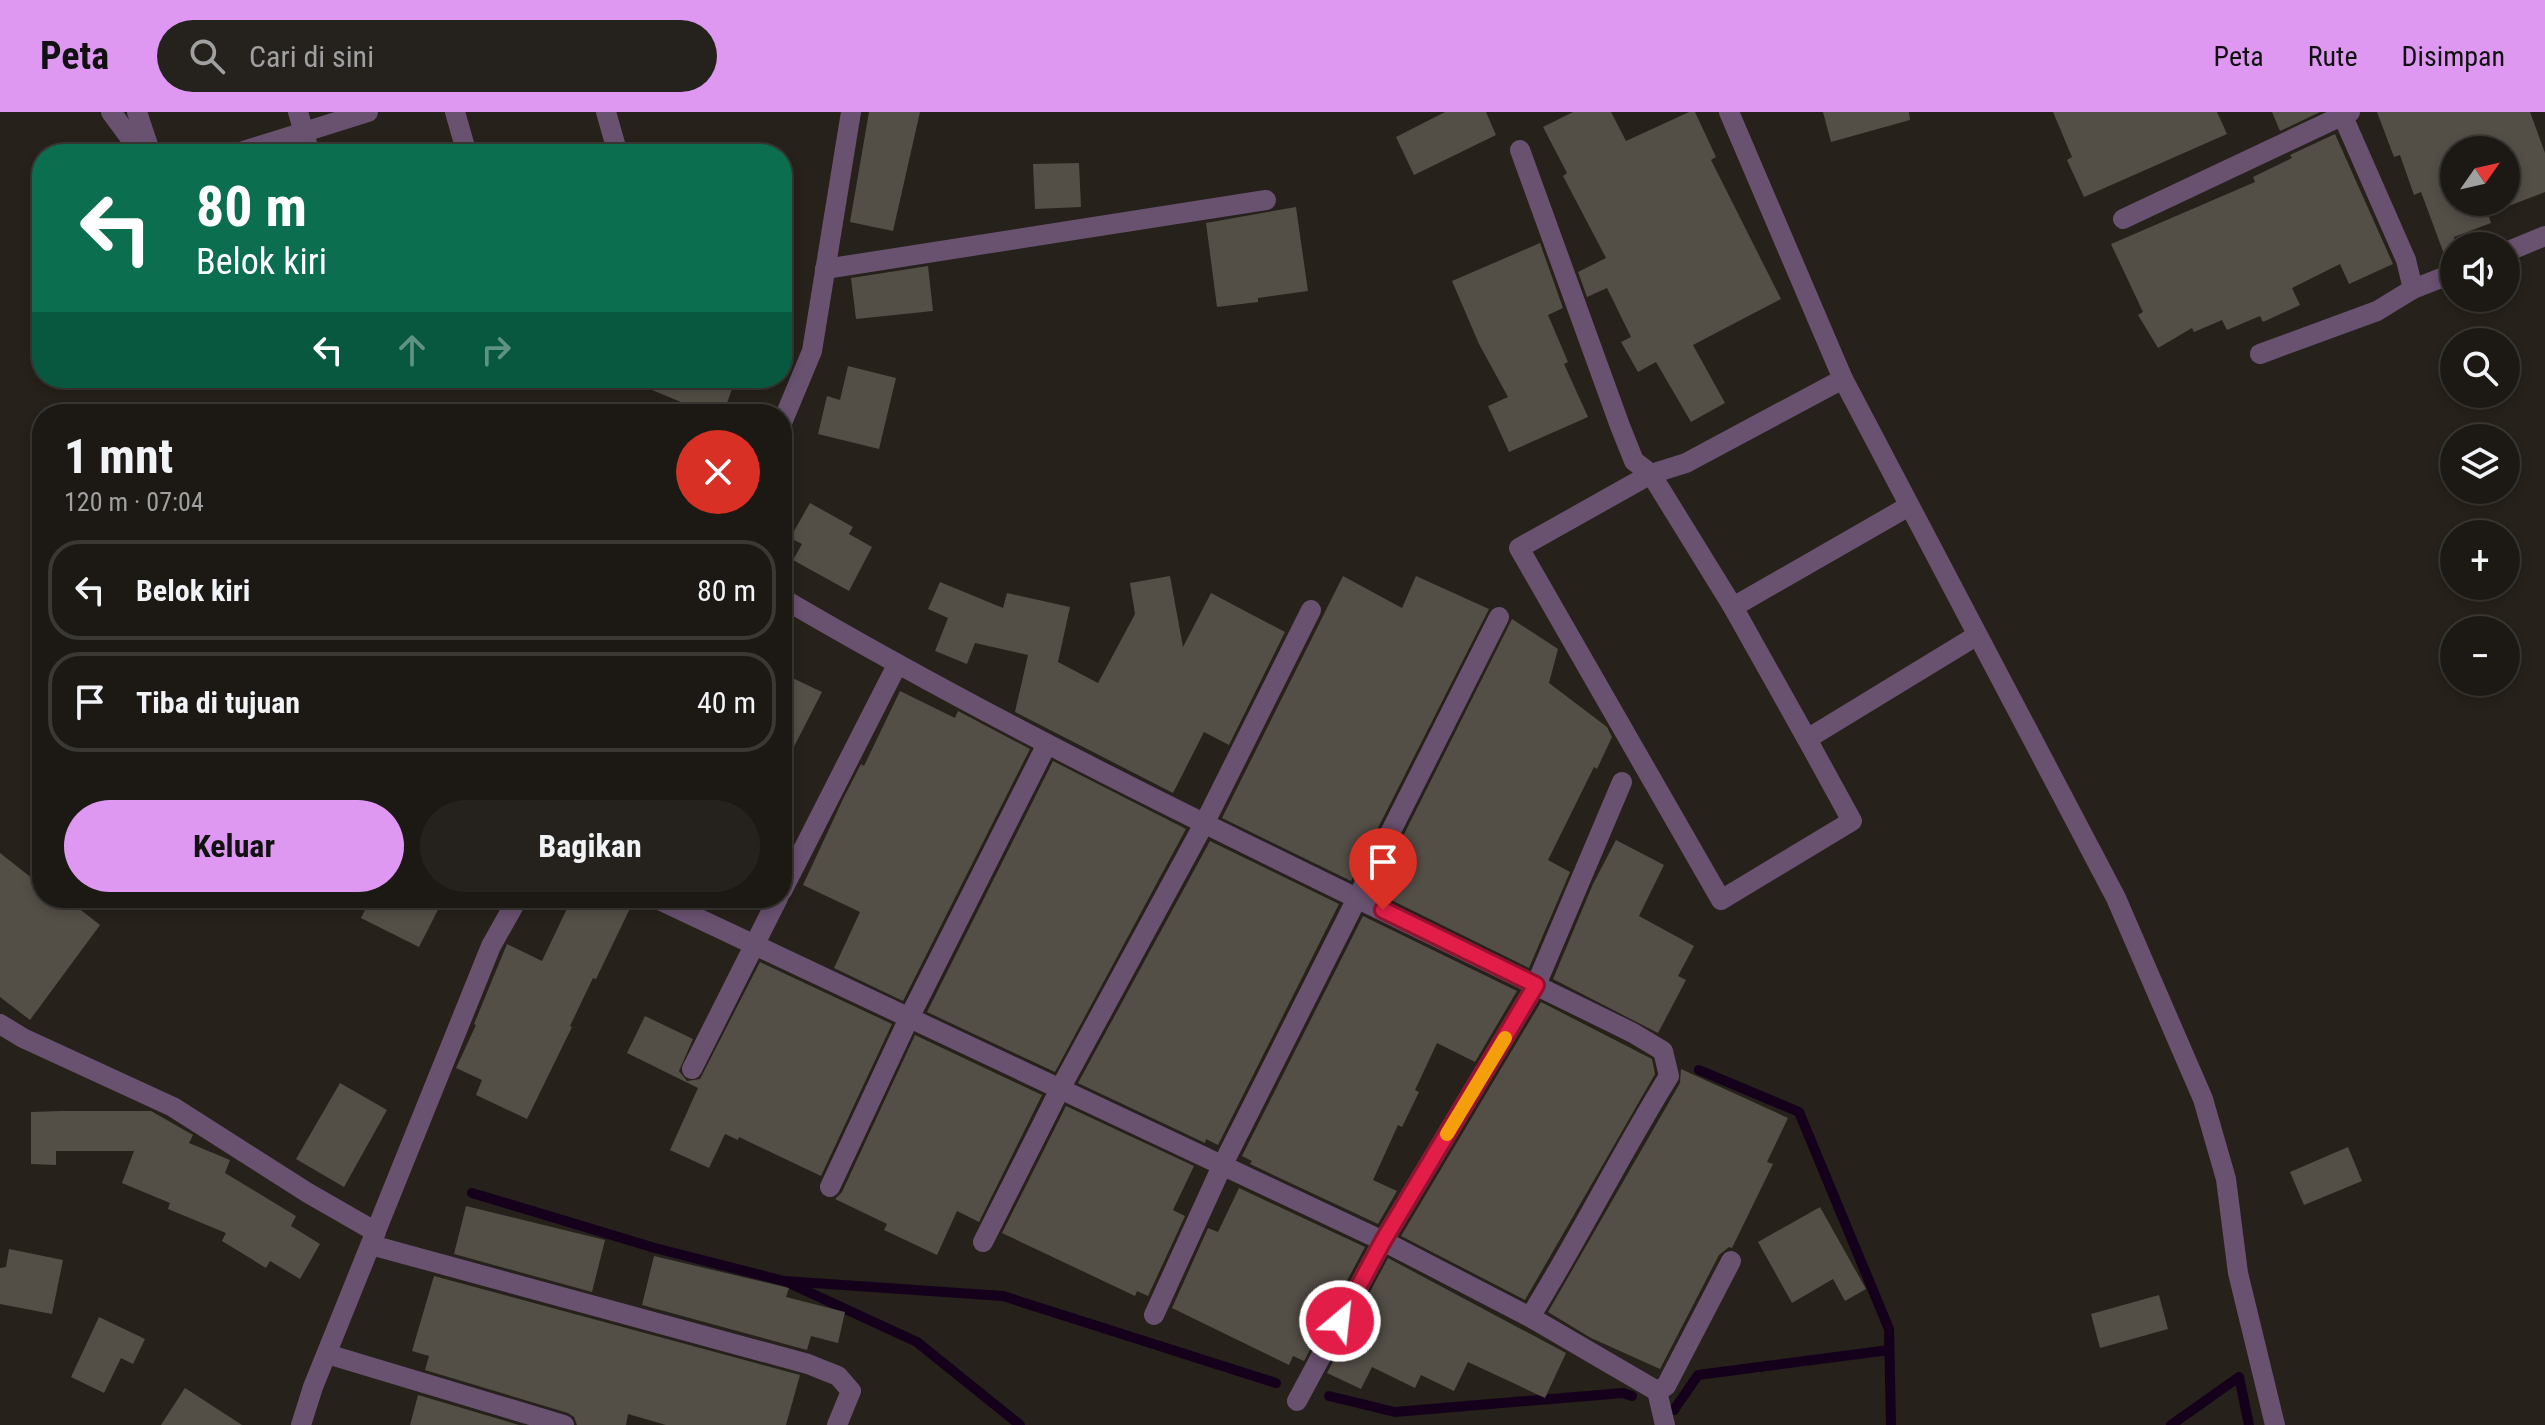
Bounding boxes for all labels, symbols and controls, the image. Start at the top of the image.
search box [157,20,717,92]
text: Peta [40,34,109,78]
icon: search [185,34,229,78]
text: Cari di sini [249,39,374,74]
text: Peta [2214,40,2264,73]
text: Rute [2308,40,2358,73]
text: Disimpan [2402,40,2505,73]
north arrow [2440,136,2520,216]
map controls [2440,136,2520,696]
text: 80 m [196,174,307,240]
icon: left [64,176,168,280]
button: sound [2440,232,2520,312]
text: Belok kiri [196,241,327,283]
icon: left [306,328,350,372]
icon: ahead [390,328,434,372]
icon: right [474,328,518,372]
button: search [2440,328,2520,408]
button: layers [2440,424,2520,504]
text: 1 mnt [64,428,173,485]
button: close [676,430,760,514]
text: 120 m · 07:04 [64,487,204,517]
button: + [2440,520,2520,600]
icon: left [68,568,112,612]
text: Belok kiri [136,573,250,608]
text: 80 m [697,573,756,608]
button: − [2440,616,2520,696]
icon: arrive [68,680,112,724]
text: Tiba di tujuan [136,685,300,720]
text: 40 m [697,685,756,720]
button: Keluar [64,800,404,892]
button: Bagikan [420,800,760,892]
pin [1349,828,1417,910]
icon: arrive [1361,840,1405,884]
position arrow [1298,1279,1382,1363]

